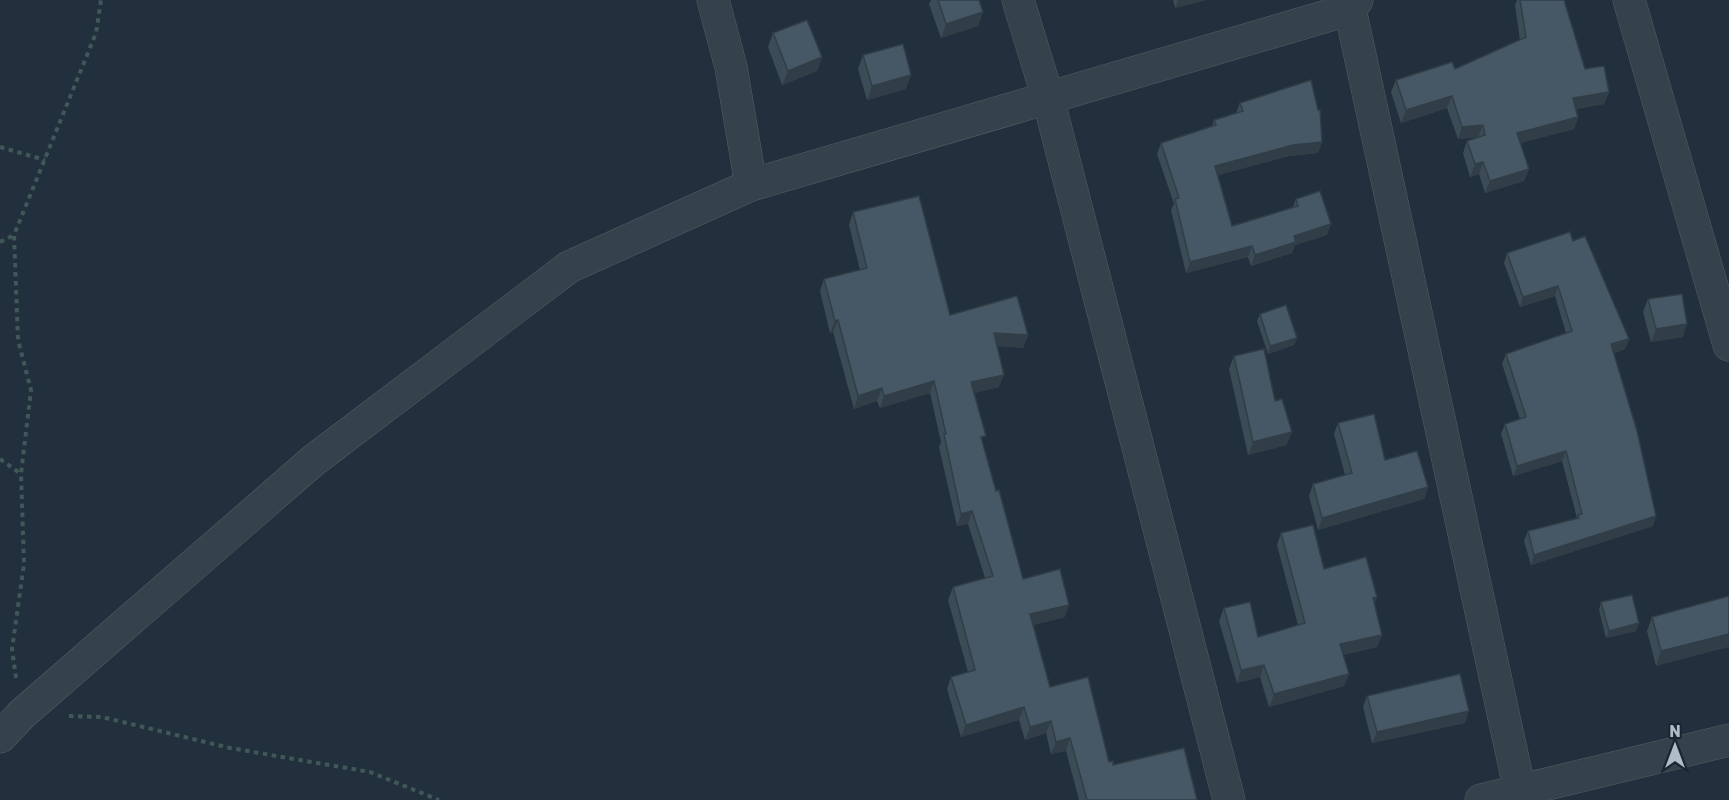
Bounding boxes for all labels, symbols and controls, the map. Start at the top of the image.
north arrow [1645,716,1705,776]
text: N [1669,722,1681,741]

